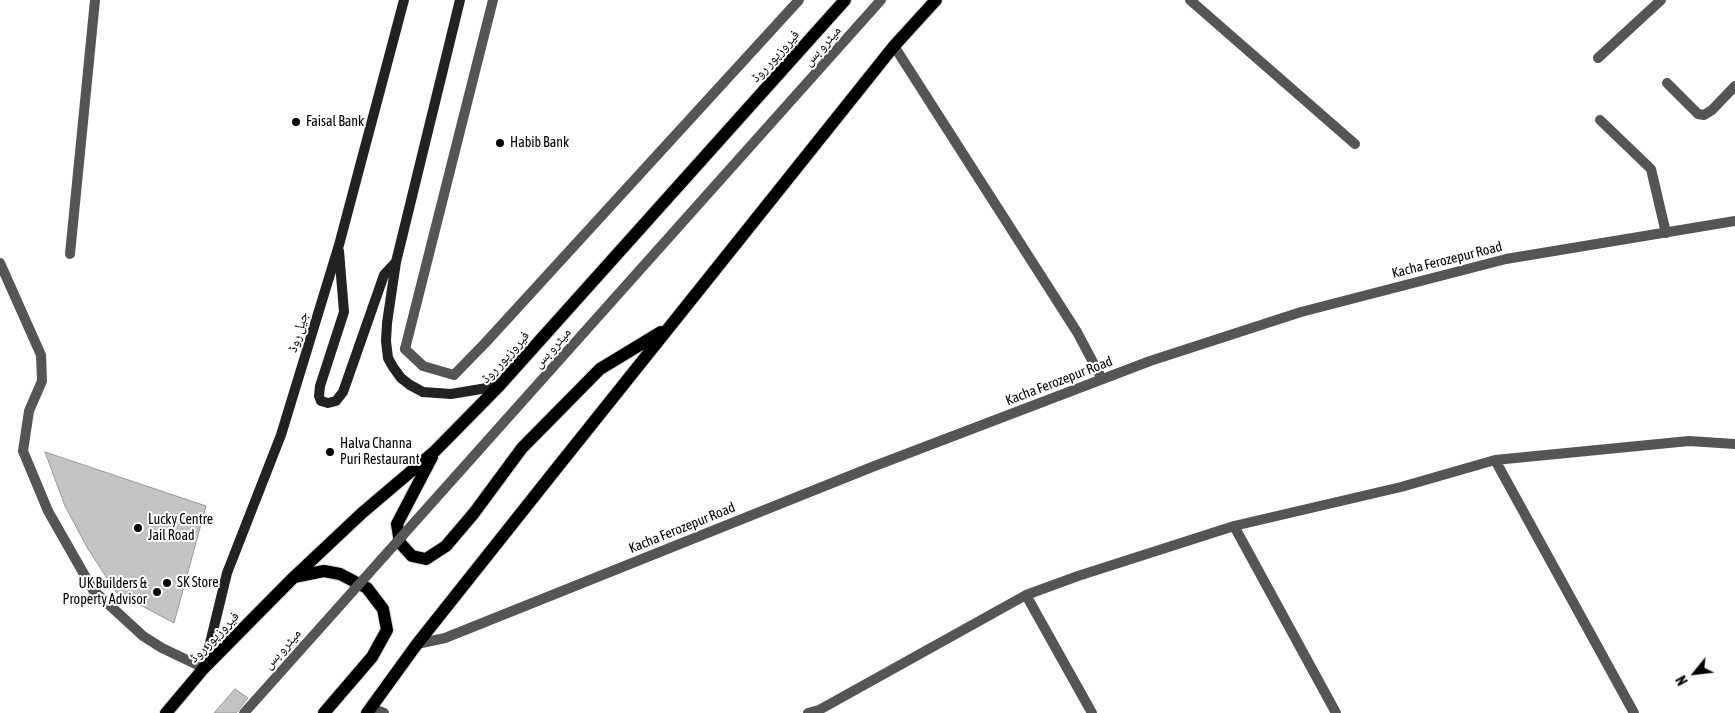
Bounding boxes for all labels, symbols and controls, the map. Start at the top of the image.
street label: میٹرو بس [799,22,845,70]
street label: فیروزپور روڈ [747,26,803,86]
place label: Faisal Bank [306,114,364,130]
marker: Faisal Bank [290,116,302,128]
place label: Habib Bank [510,135,569,151]
marker: Habib Bank [494,137,506,149]
street label: Kacha Ferozepur Road [1390,238,1504,282]
street label: جیل روڈ [284,310,312,354]
street label: میٹرو بس [529,324,575,372]
street label: فیروزپور روڈ [477,327,533,387]
street label: Kacha Ferozepur Road [1003,353,1115,409]
place label: Halva Channa Puri Restaurant [340,436,420,468]
marker: Halva Channa Puri Restaurant [324,446,336,458]
street label: Kacha Ferozepur Road [626,499,738,557]
place label: Lucky Centre Jail Road [148,512,213,544]
marker: Lucky Centre Jail Road [132,522,144,534]
place label: SK Store [177,575,218,591]
place label: UK Builders & Property Advisor [63,576,147,608]
marker: SK Store [161,577,173,589]
marker: UK Builders & Property Advisor [151,586,163,598]
street label: فیروزپور روڈ [185,608,243,666]
street label: میٹرو بس [259,625,305,673]
north arrow [1670,648,1720,698]
text: N [1673,673,1691,688]

